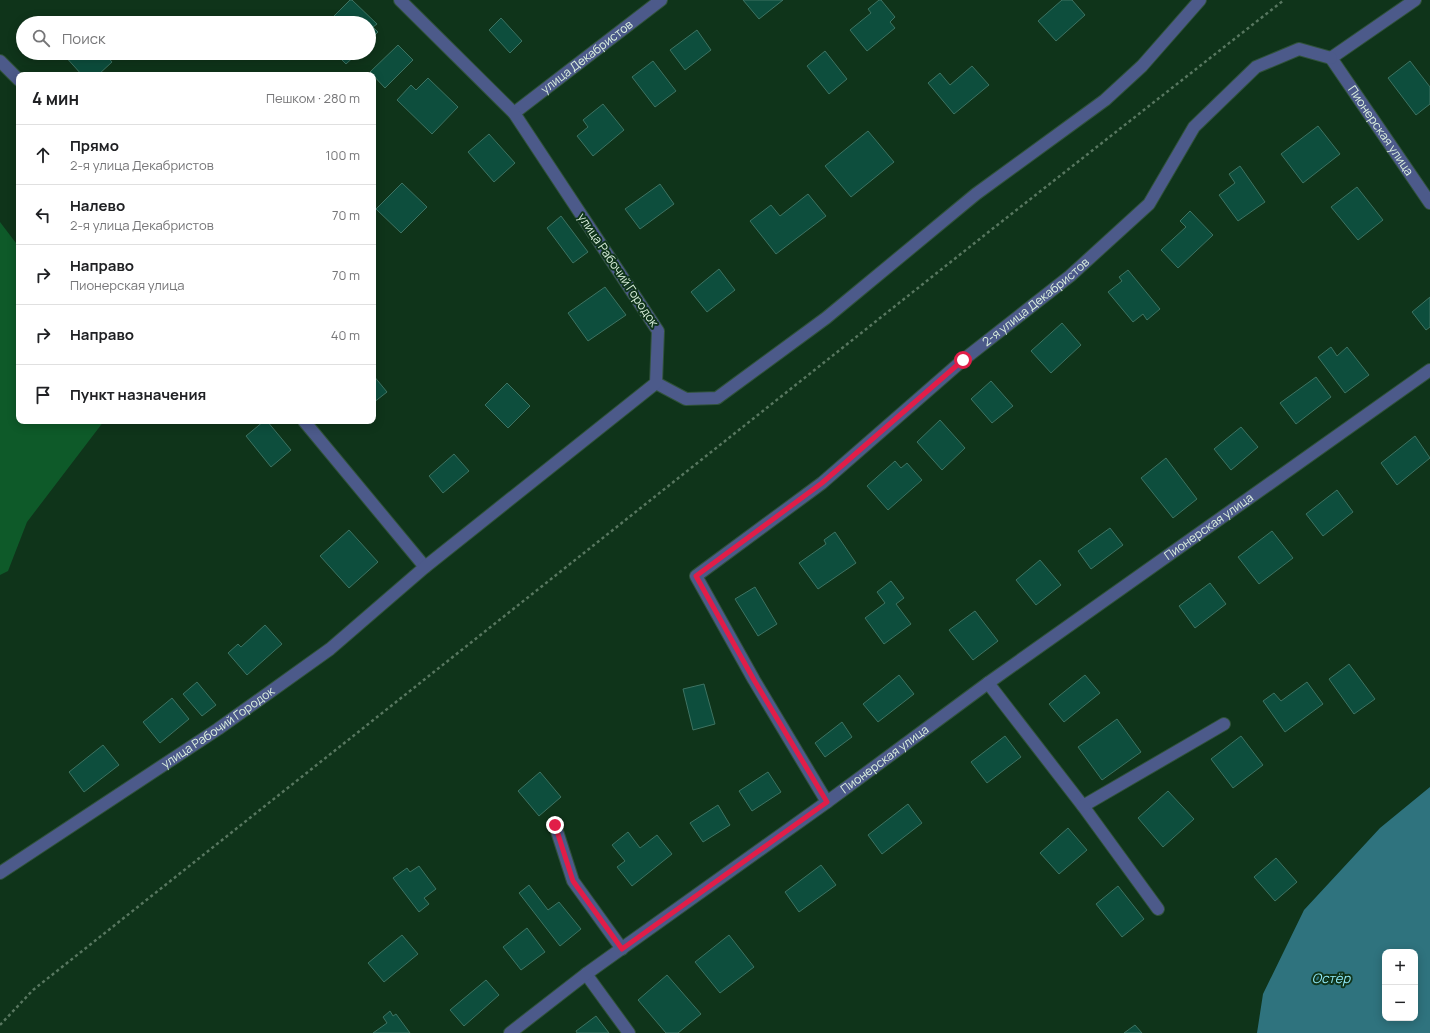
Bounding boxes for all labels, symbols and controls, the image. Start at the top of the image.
street label: улица Декабристов [537,15,637,97]
search box [16,16,376,60]
icon: search [30,27,52,49]
text: Поиск [62,28,106,49]
street label: Пионерская улица [1344,82,1418,179]
text: 4 мин [32,87,79,110]
text: Пешком · 280 m [266,89,360,107]
text: Прямо [70,135,119,156]
icon: ahead [32,144,54,166]
text: 100 m [325,146,360,164]
text: 2-я улица Декабристов [70,156,214,174]
text: Налево [70,195,125,216]
icon: left [32,204,54,226]
text: 70 m [332,206,360,224]
street label: улица Рабочий Городок [574,209,663,331]
text: 2-я улица Декабристов [70,216,214,234]
street label: 2-я улица Декабристов [978,253,1093,350]
text: Направо [70,255,134,276]
icon: right [32,264,54,286]
text: 70 m [332,266,360,284]
text: Пионерская улица [70,276,184,294]
icon: right [32,324,54,346]
text: Направо [70,324,134,345]
text: 40 m [331,326,360,344]
route start [954,351,972,369]
icon: arrive [32,384,54,406]
text: Пункт назначения [70,384,206,405]
street label: Пионерская улица [1160,489,1257,564]
street label: улица Рабочий Городок [158,682,279,772]
street label: Пионерская улица [837,721,932,797]
route end [546,816,564,834]
map controls [1382,949,1418,1021]
button: + [1382,949,1418,985]
water label: Остёр [1312,969,1351,987]
button: − [1382,985,1418,1021]

